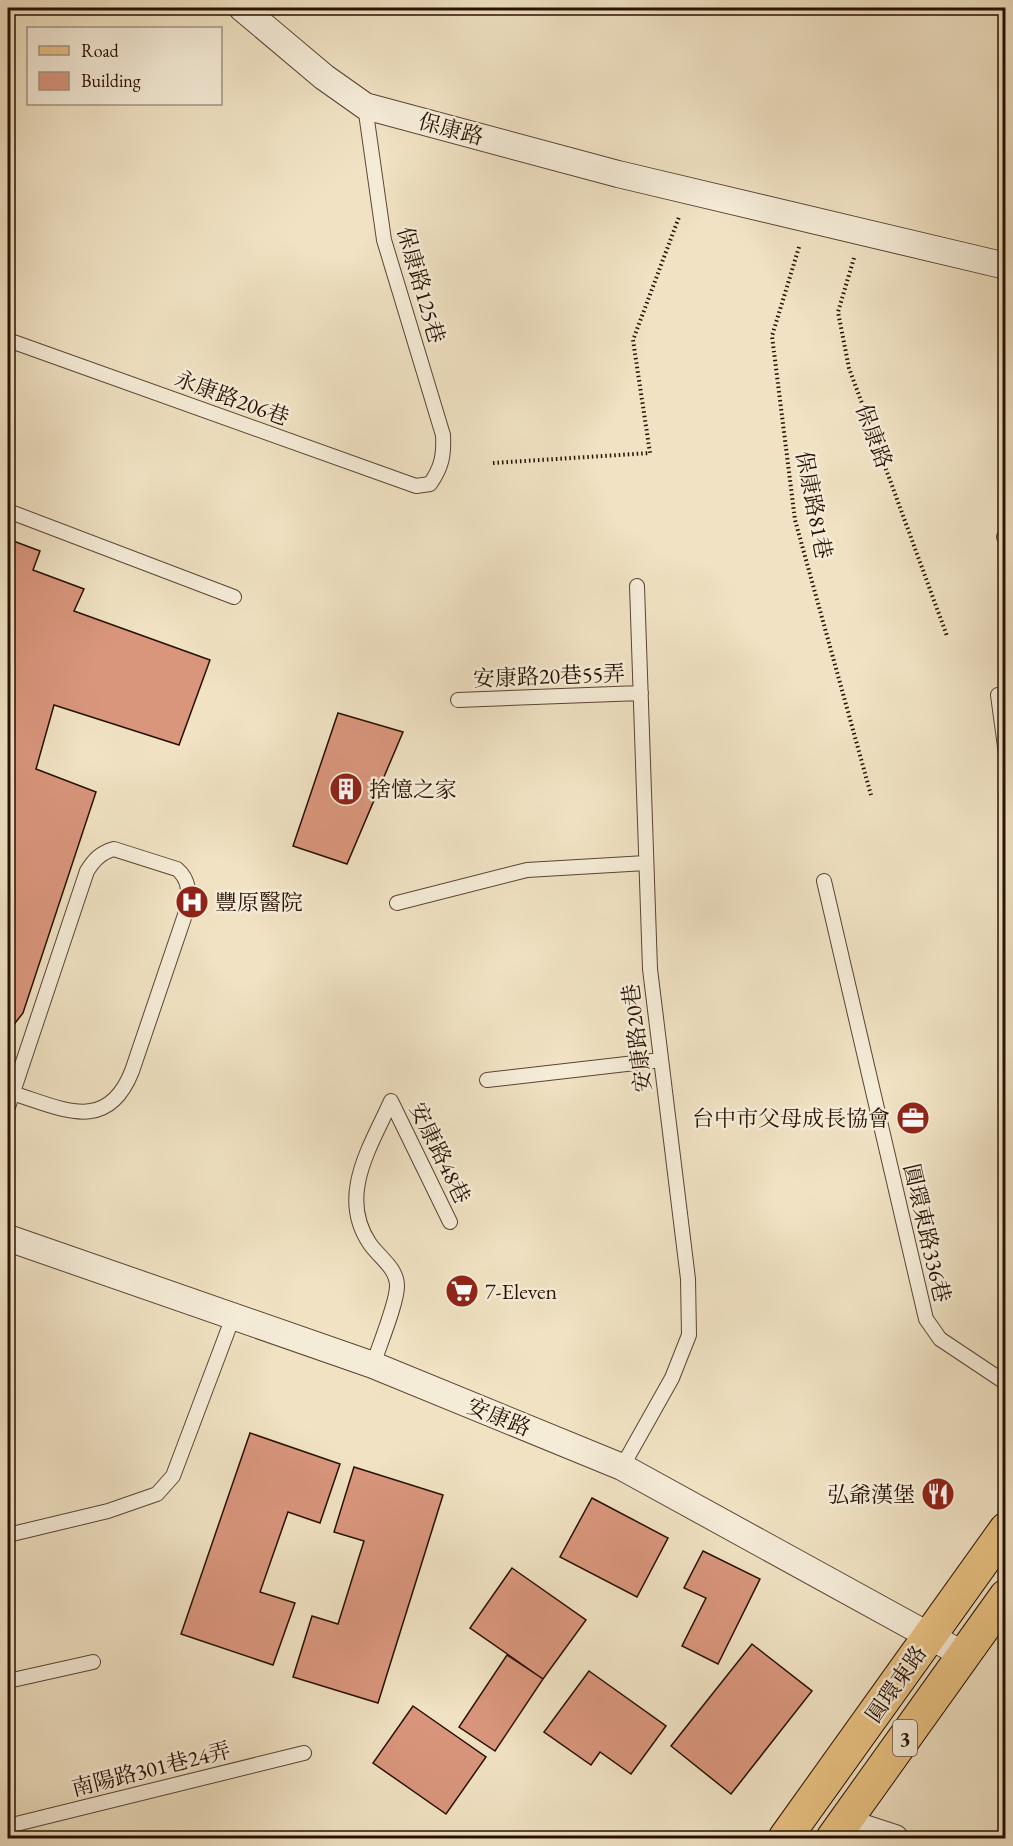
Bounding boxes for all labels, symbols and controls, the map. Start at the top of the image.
legend [27,27,222,105]
text: Road [81,39,120,62]
text: Building [81,69,141,92]
street label: 保康路 [415,106,487,152]
street label: 保康路125巷 [391,223,451,347]
street label: 永康路206巷 [171,364,293,432]
street label: 保康路 [849,400,899,472]
street label: 保康路81巷 [789,449,839,561]
street label: 安康路20巷55弄 [472,659,626,693]
building icon: 捨憶之家 [328,771,364,807]
place label: 捨憶之家 [369,775,457,804]
hospital icon: 豐原醫院 [174,884,210,920]
place label: 豐原醫院 [215,888,303,917]
street label: 安康路20巷 [616,982,658,1094]
street label: 安康路48巷 [403,1098,477,1208]
office icon: 台中市父母成長協會 [895,1100,931,1136]
place label: 台中市父母成長協會 [692,1104,890,1133]
street label: 圓環東路336巷 [897,1161,957,1305]
supermarket icon: 7-Eleven [444,1273,480,1309]
place label: 7-Eleven [485,1277,558,1306]
street label: 安康路 [463,1391,535,1443]
restaurant icon: 弘爺漢堡 [920,1476,956,1512]
place label: 弘爺漢堡 [827,1480,915,1509]
street label: 圓環東路 [859,1640,933,1728]
road number: 3 [893,1720,917,1756]
street label: 南陽路301巷24弄 [69,1735,233,1803]

